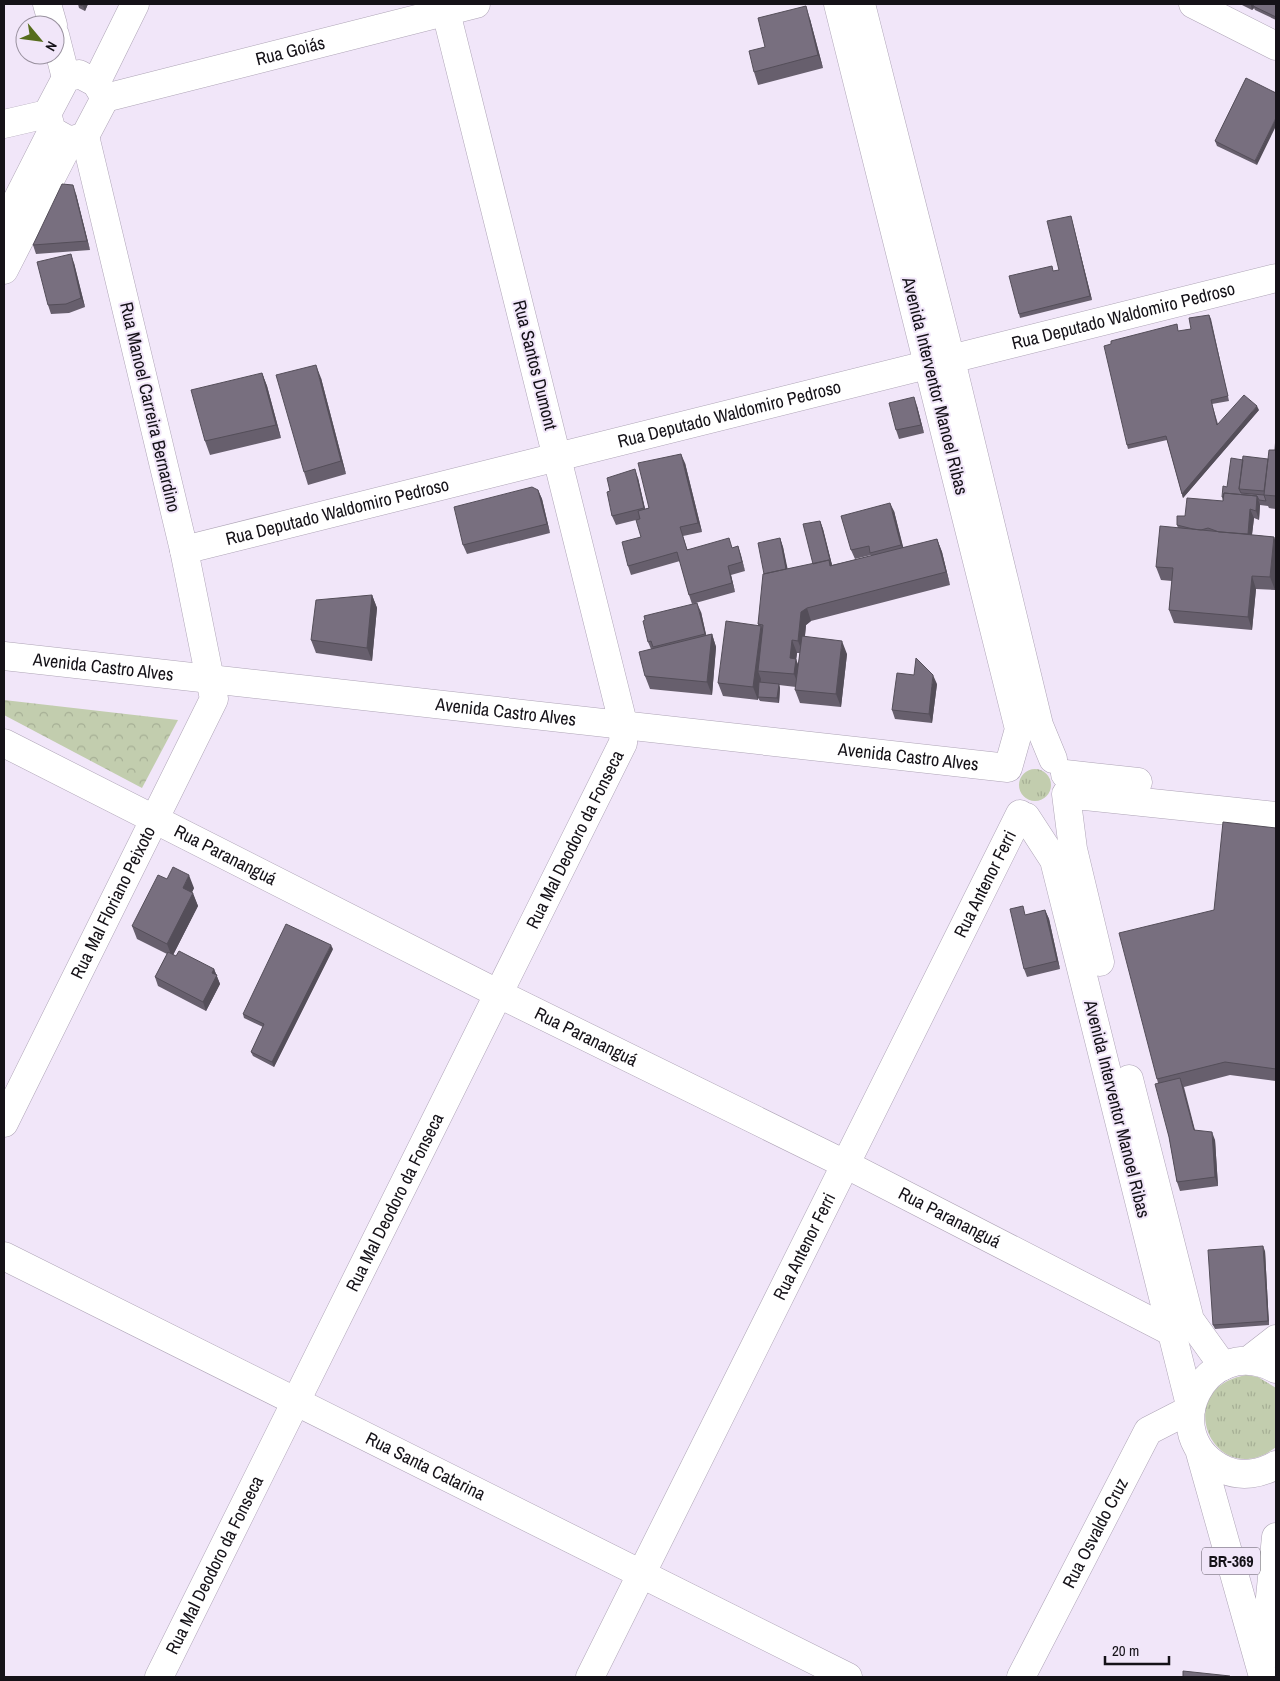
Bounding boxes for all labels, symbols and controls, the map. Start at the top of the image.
north arrow [15,15,65,65]
street label: Rua Goiás [253,30,327,71]
text: N [41,38,61,54]
street label: Avenida Interventor Manoel Ribas [896,273,975,497]
street label: Rua Deputado Waldomiro Pedroso [1009,276,1238,355]
street label: Rua Santos Dumont [507,297,564,432]
street label: Rua Manoel Carreira Bernardino [114,299,187,514]
street label: Rua Deputado Waldomiro Pedroso [615,374,844,454]
street label: Rua Deputado Waldomiro Pedroso [223,471,452,551]
street label: Avenida Castro Alves [31,646,175,687]
street label: Avenida Castro Alves [433,691,577,732]
street label: Avenida Castro Alves [836,736,980,777]
street label: Rua Mal Deodoro da Fonseca [520,746,629,933]
street label: Rua Parananguá [170,818,281,891]
street label: Rua Mal Floriano Peixoto [64,822,161,983]
street label: Rua Antenor Ferri [947,826,1022,942]
street label: Avenida Interventor Manoel Ribas [1078,996,1157,1220]
street label: Rua Parananguá [531,1000,642,1072]
street label: Rua Mal Deodoro da Fonseca [339,1109,449,1296]
street label: Rua Parananguá [894,1181,1005,1254]
street label: Rua Antenor Ferri [767,1188,841,1304]
street label: Rua Santa Catarina [362,1425,490,1506]
street label: Rua Mal Deodoro da Fonseca [159,1471,269,1658]
street label: Rua Osvaldo Cruz [1056,1473,1134,1592]
road number: BR-369 [1202,1548,1260,1574]
scale bar [1105,1634,1169,1666]
text: 20 m [1112,1640,1139,1661]

